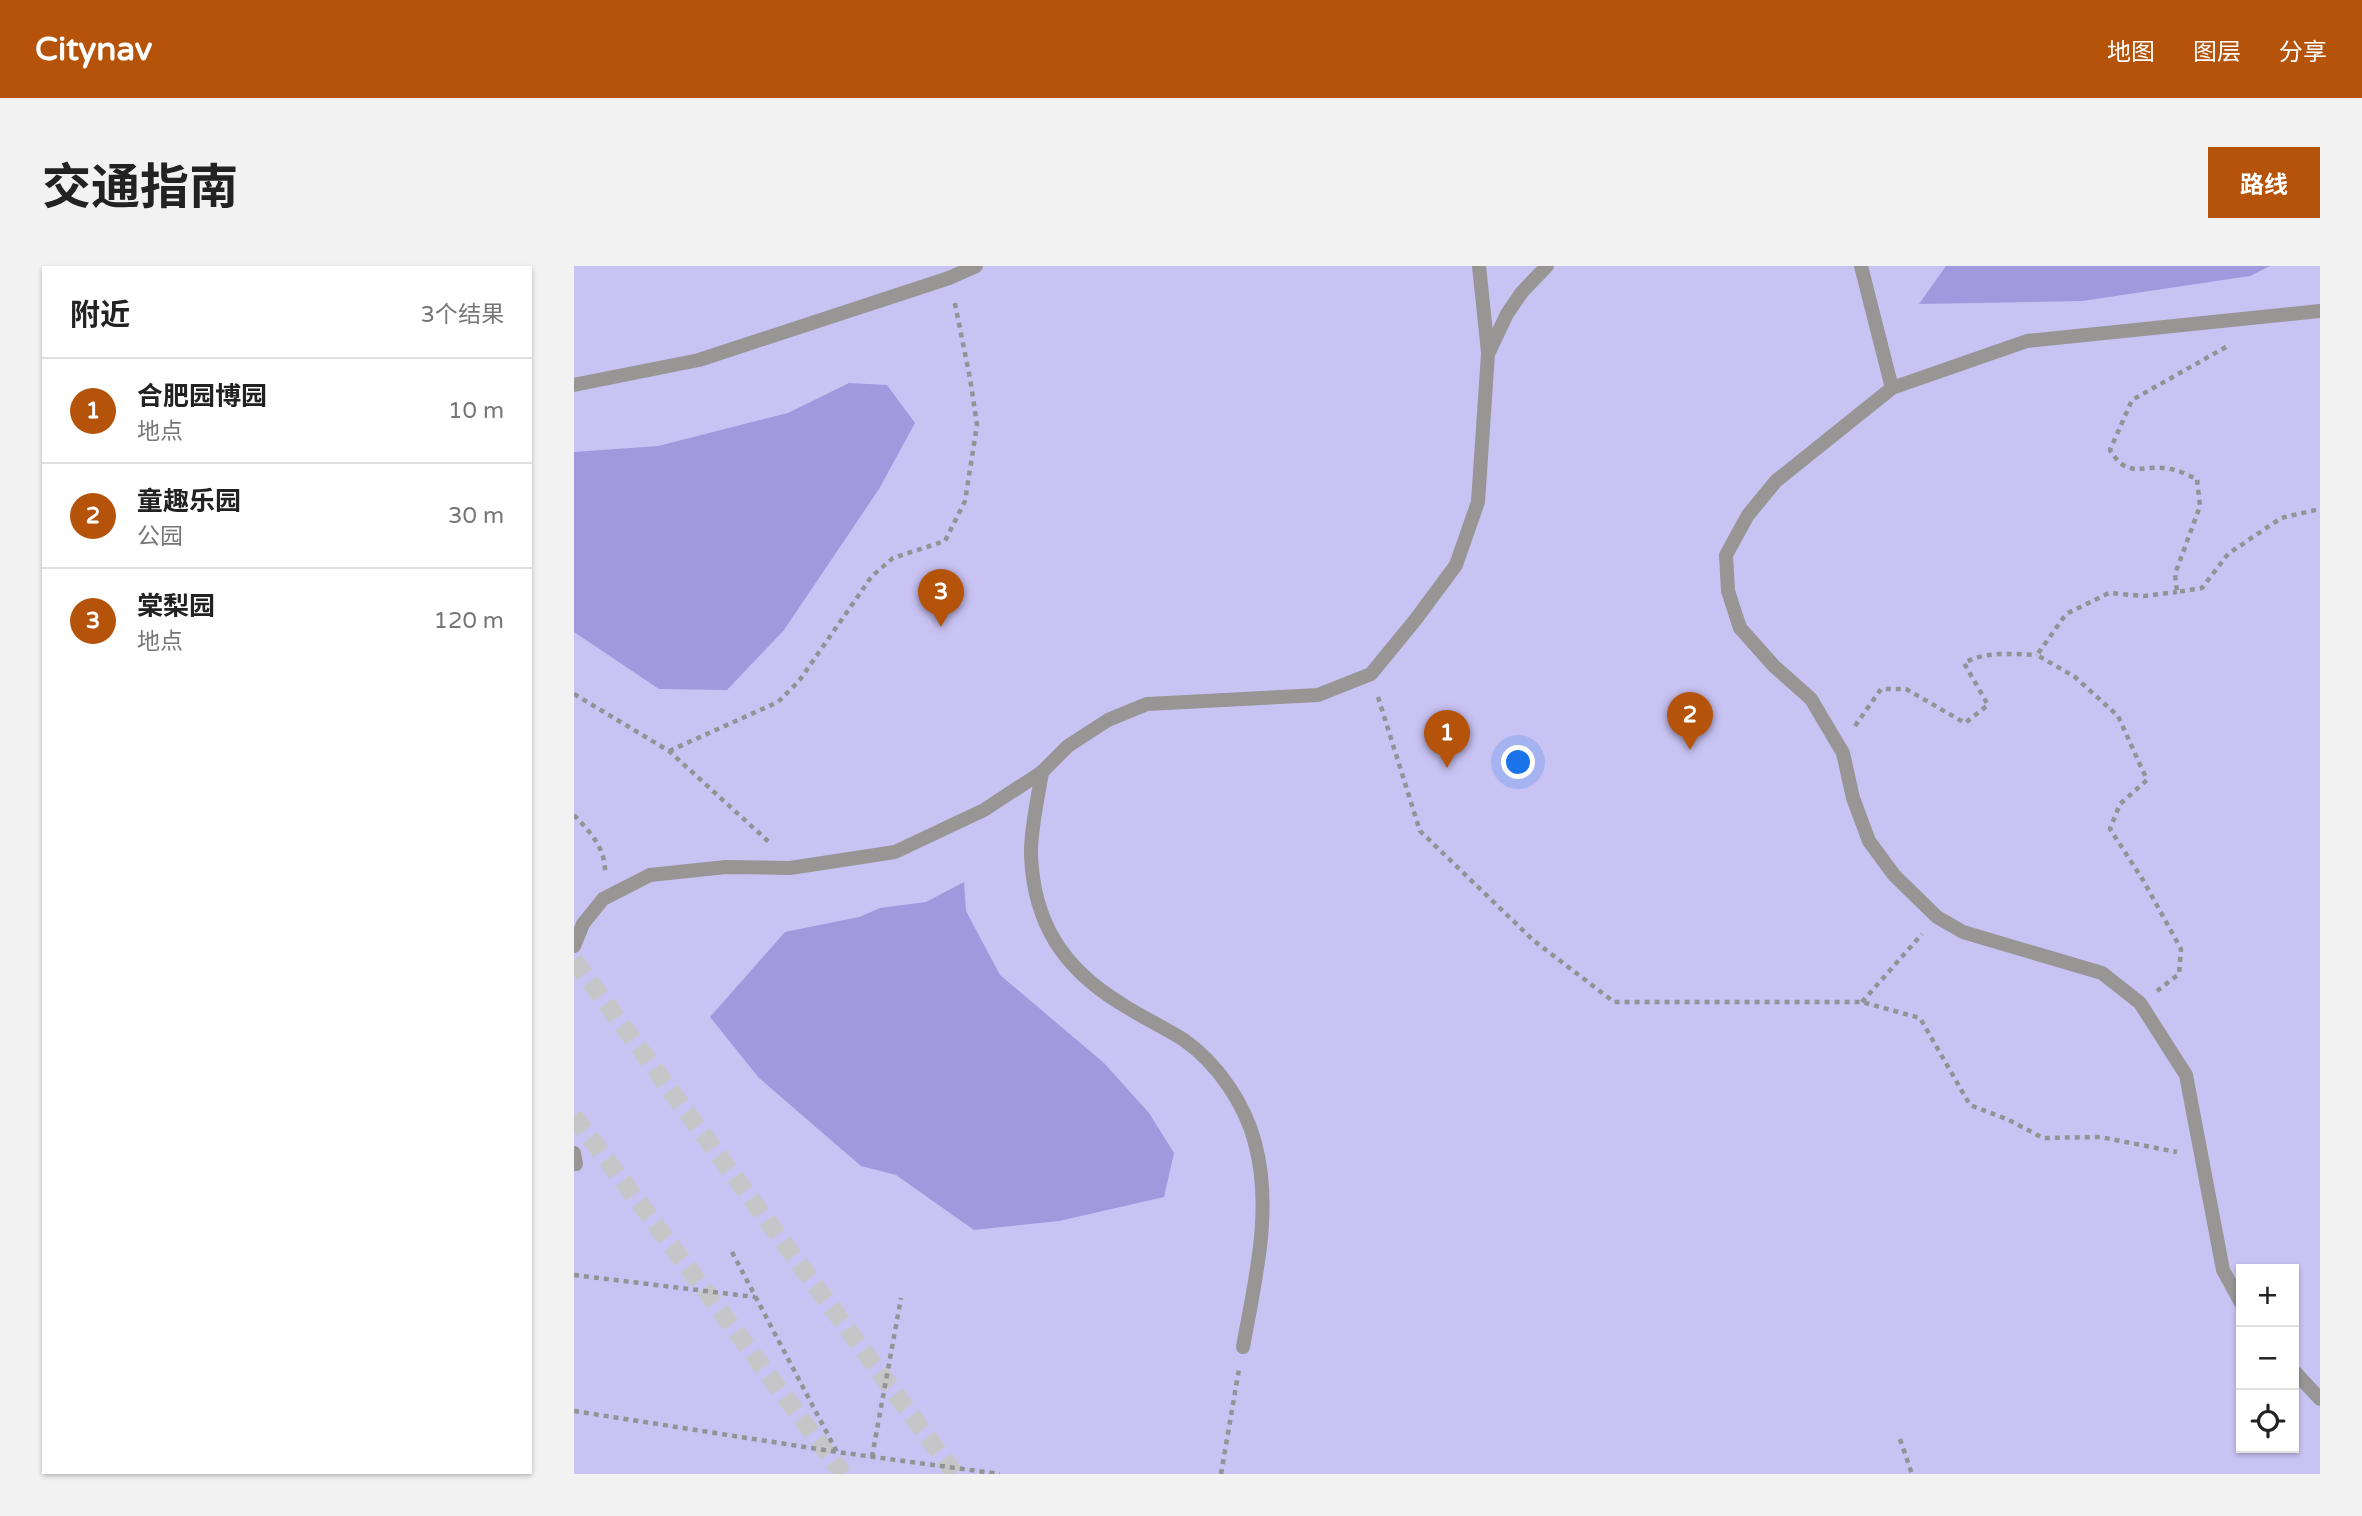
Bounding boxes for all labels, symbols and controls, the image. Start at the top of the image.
text: Citynav [35,30,152,69]
text: 地图 [2107,38,2155,67]
text: 图层 [2193,38,2241,67]
text: 分享 [2279,38,2327,67]
button: 路线 [2208,147,2320,218]
text: 交通指南 [42,159,238,218]
text: 附近 [70,297,130,334]
text: 3个结果 [421,301,504,329]
text: 合肥园博园 [137,381,267,412]
text: 1 [86,397,100,425]
text: 10 m [448,397,504,425]
text: 地点 [137,418,183,446]
text: 童趣乐园 [137,486,241,517]
text: 2 [86,502,100,530]
text: 30 m [448,502,504,530]
text: 公园 [137,523,183,551]
pin: 3 [918,569,964,627]
text: 棠梨园 [137,591,215,622]
text: 3 [86,607,100,635]
text: 120 m [434,607,504,635]
text: 地点 [137,628,183,656]
pin: 2 [1667,692,1713,750]
pin: 1 [1424,710,1470,768]
your location [1501,745,1535,779]
map controls [2236,1264,2299,1453]
button: + [2236,1264,2299,1327]
button: − [2236,1327,2299,1390]
button: locate [2236,1390,2299,1453]

